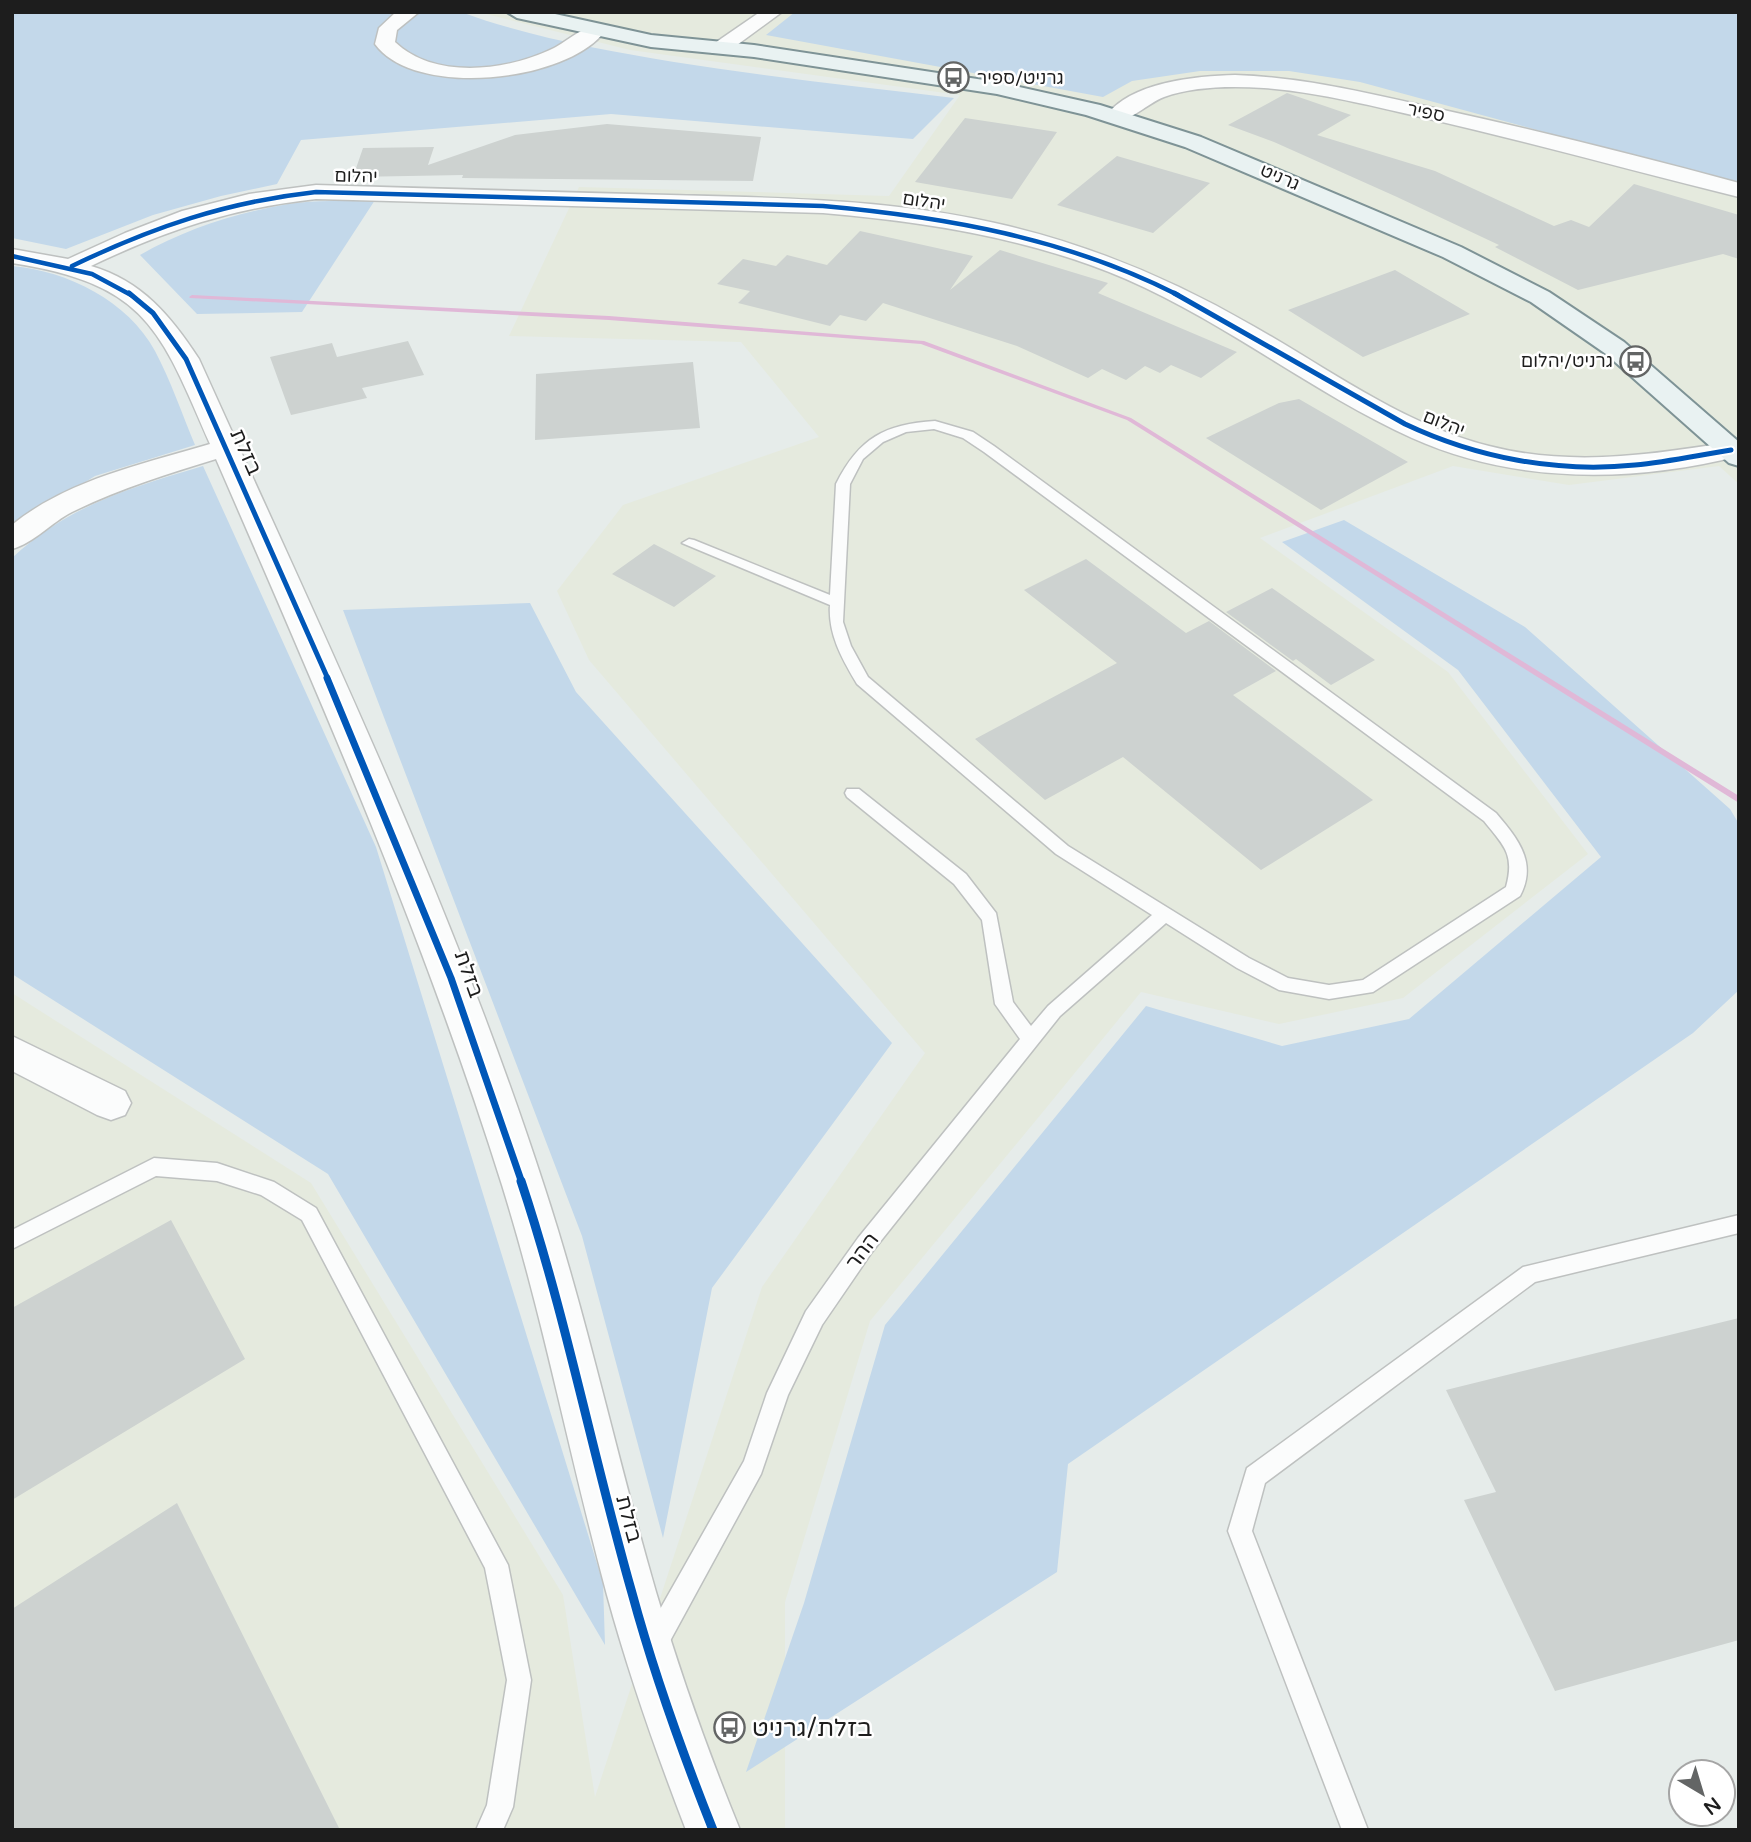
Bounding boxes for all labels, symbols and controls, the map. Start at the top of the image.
bus stop icon: גרניט/ספיר [937,61,971,95]
place label: גרניט/ספיר [977,67,1064,89]
street label: ספיר [1405,97,1447,127]
street label: גרניט [1257,159,1303,195]
street label: יהלום [334,165,378,187]
street label: יהלום [901,187,947,215]
bus stop icon: גרניט/יהלום [1619,344,1653,378]
place label: גרניט/יהלום [1521,350,1613,372]
street label: יהלום [1420,405,1468,441]
street label: בזלת [224,425,267,479]
street label: בזלת [449,947,489,1001]
street label: ההר [841,1228,884,1275]
street label: בזלת [610,1493,647,1546]
bus stop icon: בזלת/גרניט [712,1711,746,1745]
place label: בזלת/גרניט [752,1714,872,1743]
north arrow [1667,1758,1737,1828]
text: N [1699,1792,1725,1819]

